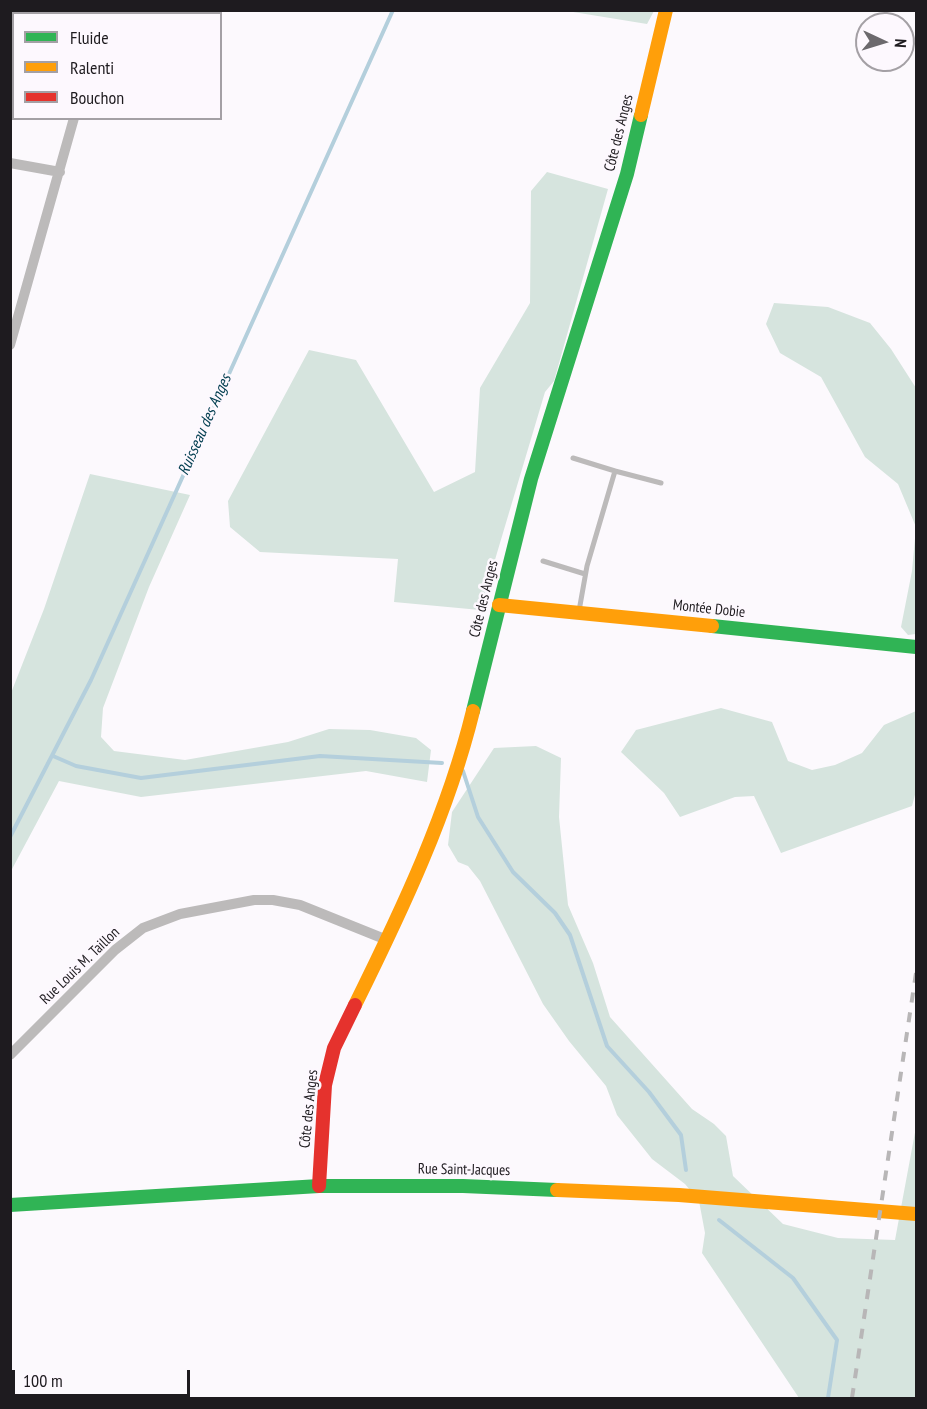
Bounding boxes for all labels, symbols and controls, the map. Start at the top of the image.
legend [12,12,222,120]
north arrow [855,12,915,72]
text: Fluide [70,26,109,49]
text: N [891,38,911,48]
text: Ralenti [70,56,114,79]
text: Bouchon [70,86,124,109]
street label: Côte des Anges [601,93,637,173]
water label: Ruisseau des Anges [174,372,236,478]
street label: Côte des Anges [466,559,502,639]
street label: Montée Dobie [672,596,746,622]
street label: Rue Louis M. Taillon [37,924,123,1008]
street label: Côte des Anges [296,1069,322,1149]
street label: Rue Saint-Jacques [418,1160,510,1180]
scale bar [15,1358,194,1396]
text: 100 m [23,1369,63,1392]

